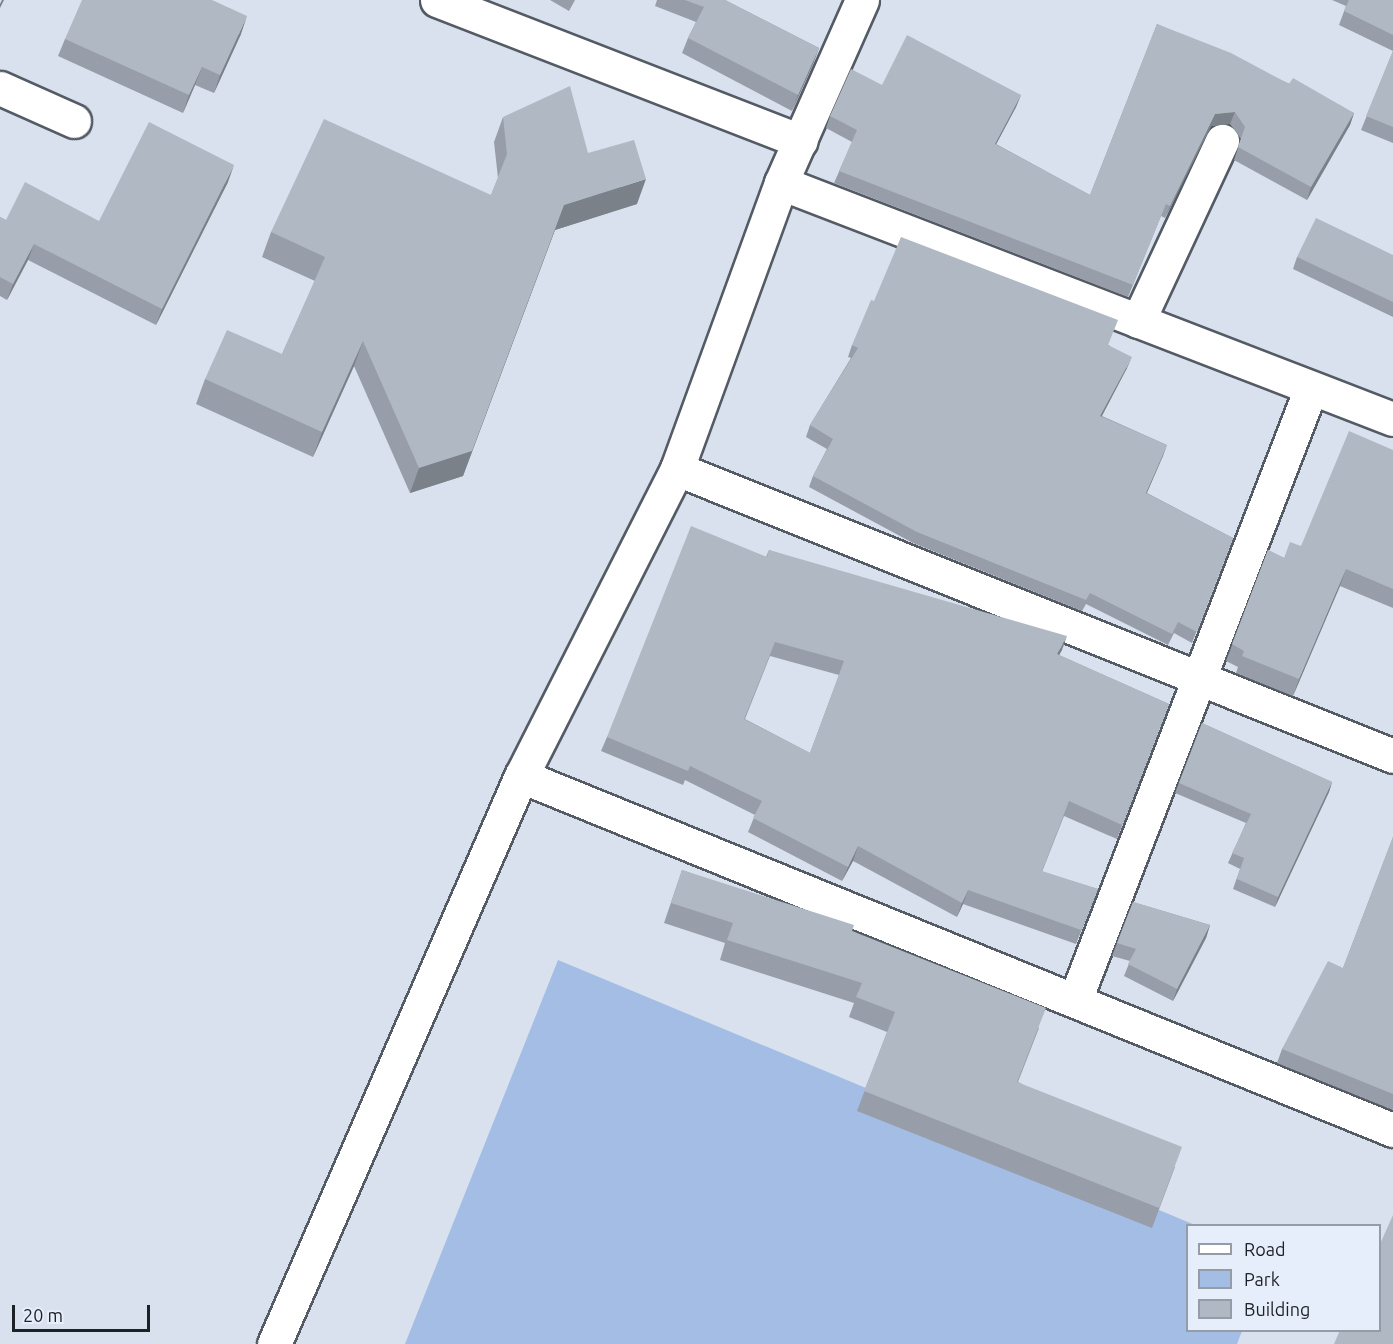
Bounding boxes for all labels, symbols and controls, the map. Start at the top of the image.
legend [1186,1224,1381,1332]
text: Road [1244,1239,1286,1259]
text: Park [1244,1269,1280,1289]
scale bar [15,1293,153,1331]
text: Building [1244,1299,1310,1319]
text: 20 m [23,1305,63,1325]

